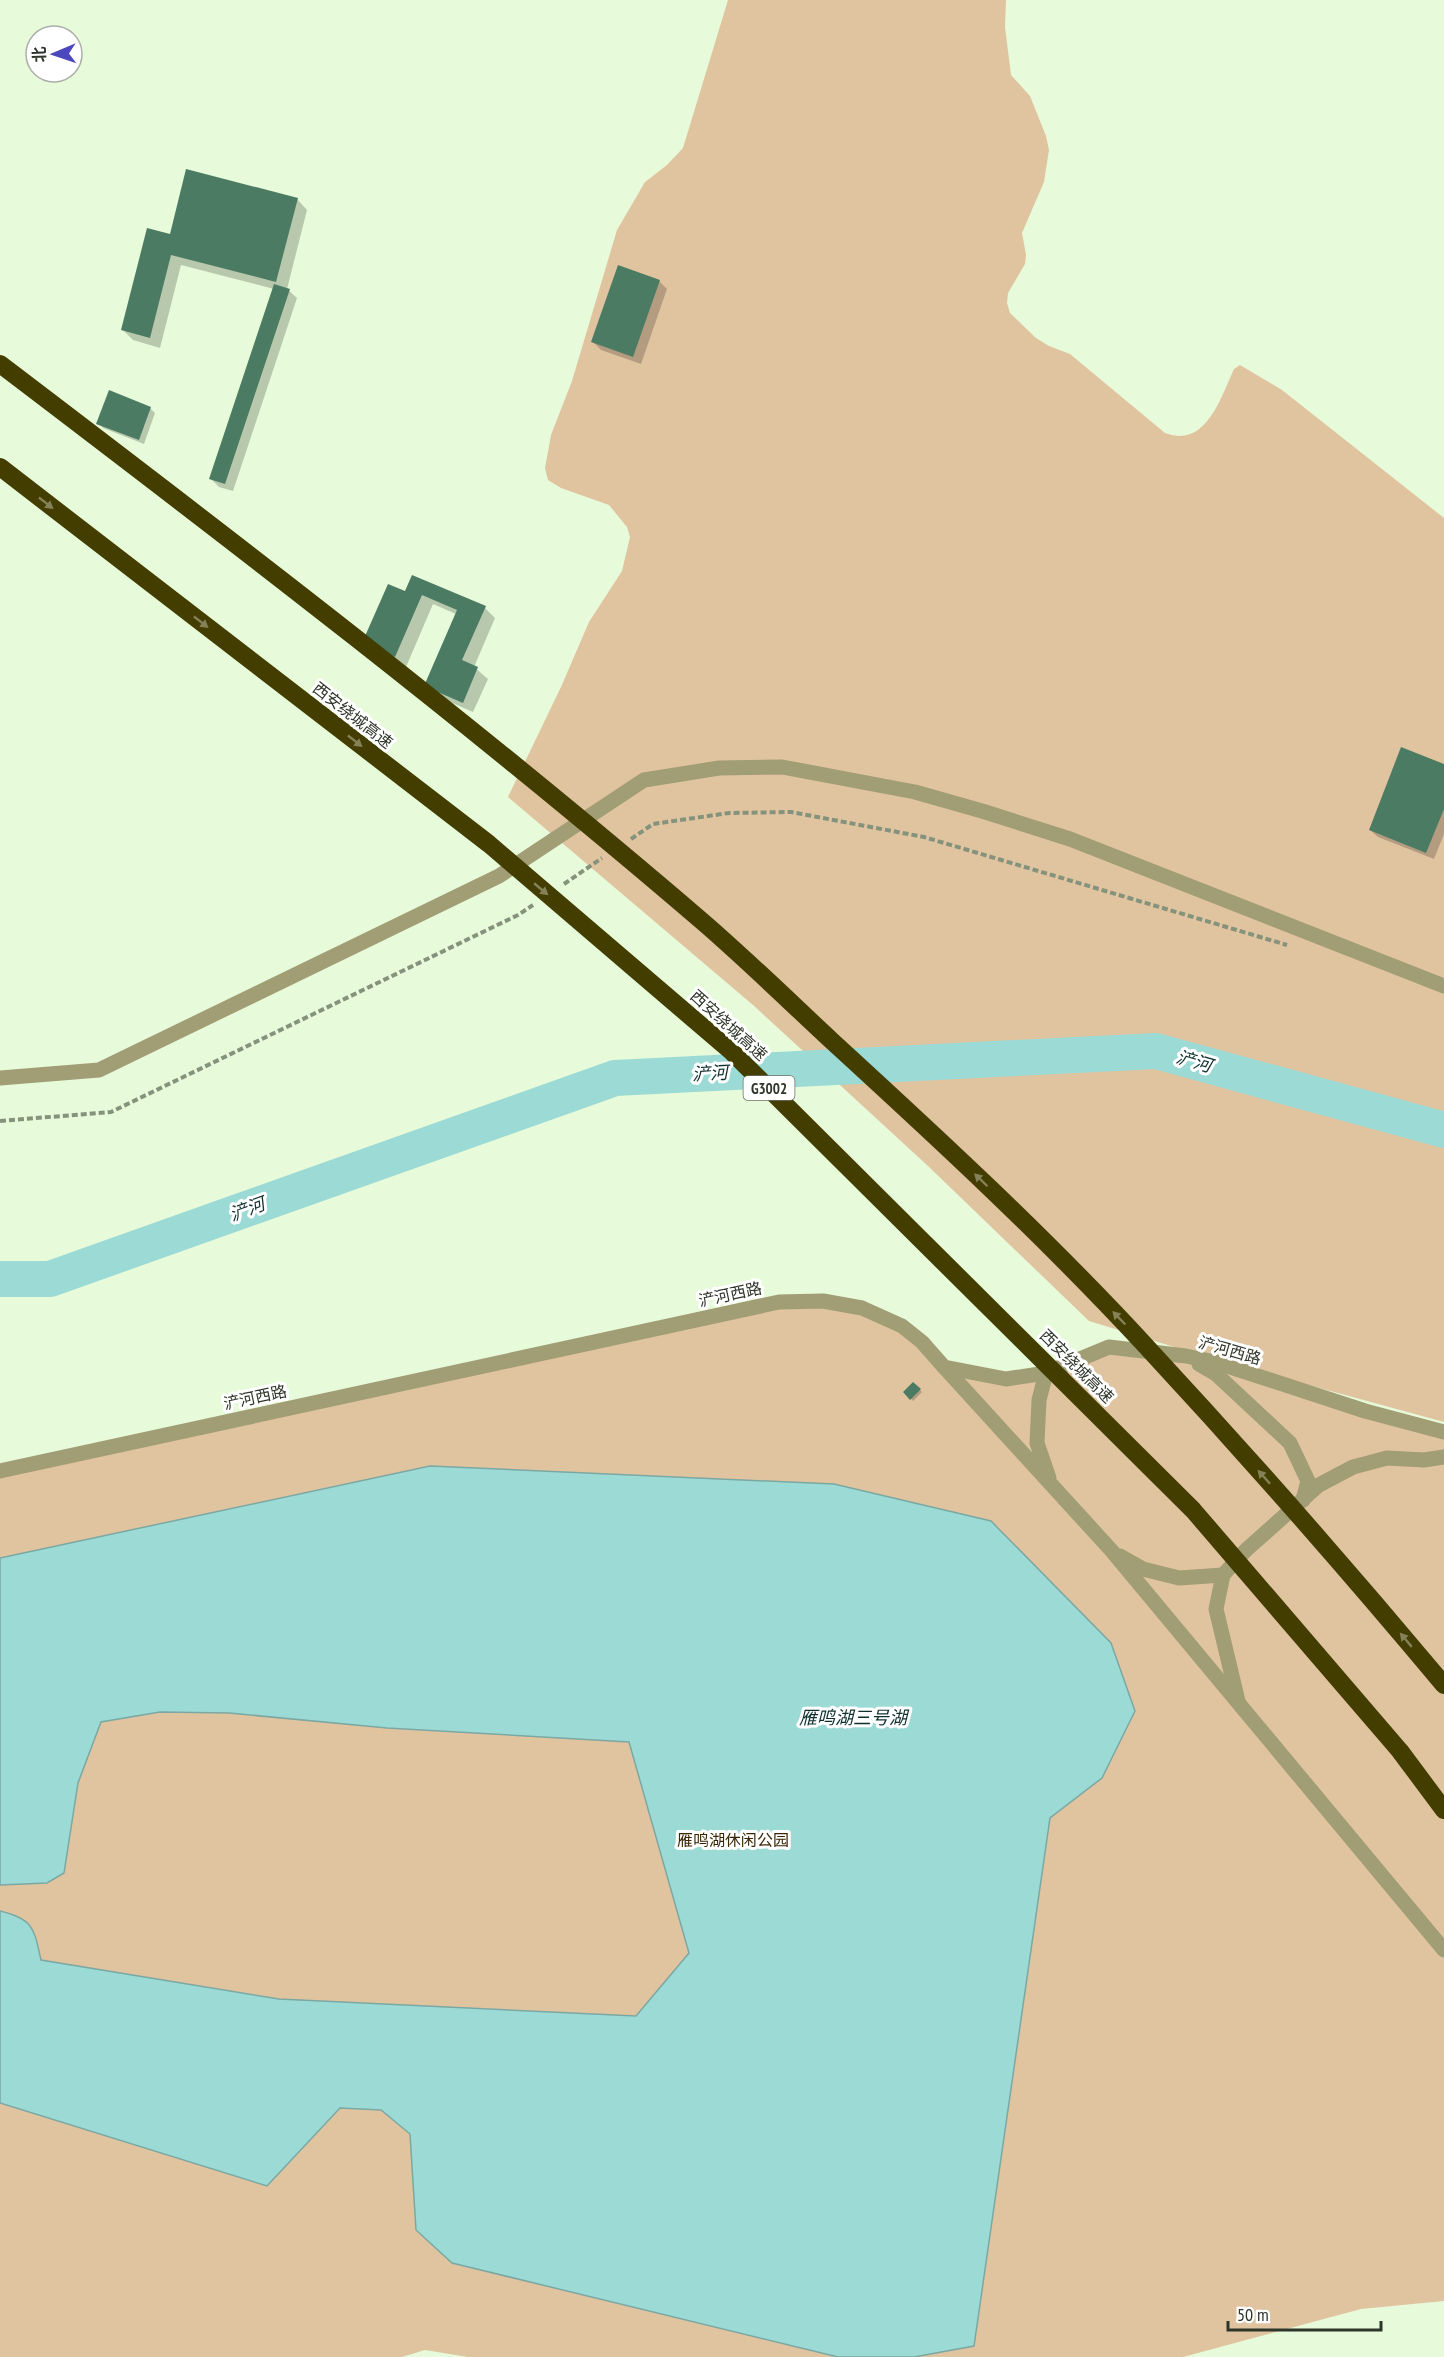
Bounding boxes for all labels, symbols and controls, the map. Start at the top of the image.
north arrow [24,24,84,84]
text: 北 [29,46,49,63]
one-way arrow [38,497,54,509]
one-way arrow [193,616,208,628]
street label: 西安绕城高速 [309,678,397,752]
one-way arrow [347,735,363,748]
one-way arrow [533,882,549,895]
street label: 西安绕城高速 [687,985,771,1065]
water label: 浐河 [1174,1045,1217,1078]
water label: 浐河 [691,1060,732,1085]
road number: G3002 [744,1076,794,1100]
one-way arrow [973,1173,988,1187]
water label: 浐河 [226,1191,271,1226]
street label: 浐河西路 [697,1278,763,1310]
one-way arrow [1112,1311,1126,1325]
street label: 西安绕城高速 [1036,1325,1118,1407]
street label: 浐河西路 [1196,1332,1264,1368]
street label: 浐河西路 [222,1381,288,1413]
one-way arrow [1258,1470,1271,1485]
one-way arrow [1400,1632,1413,1648]
water label: 雁鸣湖三号湖 [799,1706,910,1729]
park label: 雁鸣湖休闲公园 [677,1830,789,1850]
scale bar [1228,2294,1381,2332]
text: 50 m [1237,2303,1269,2326]

